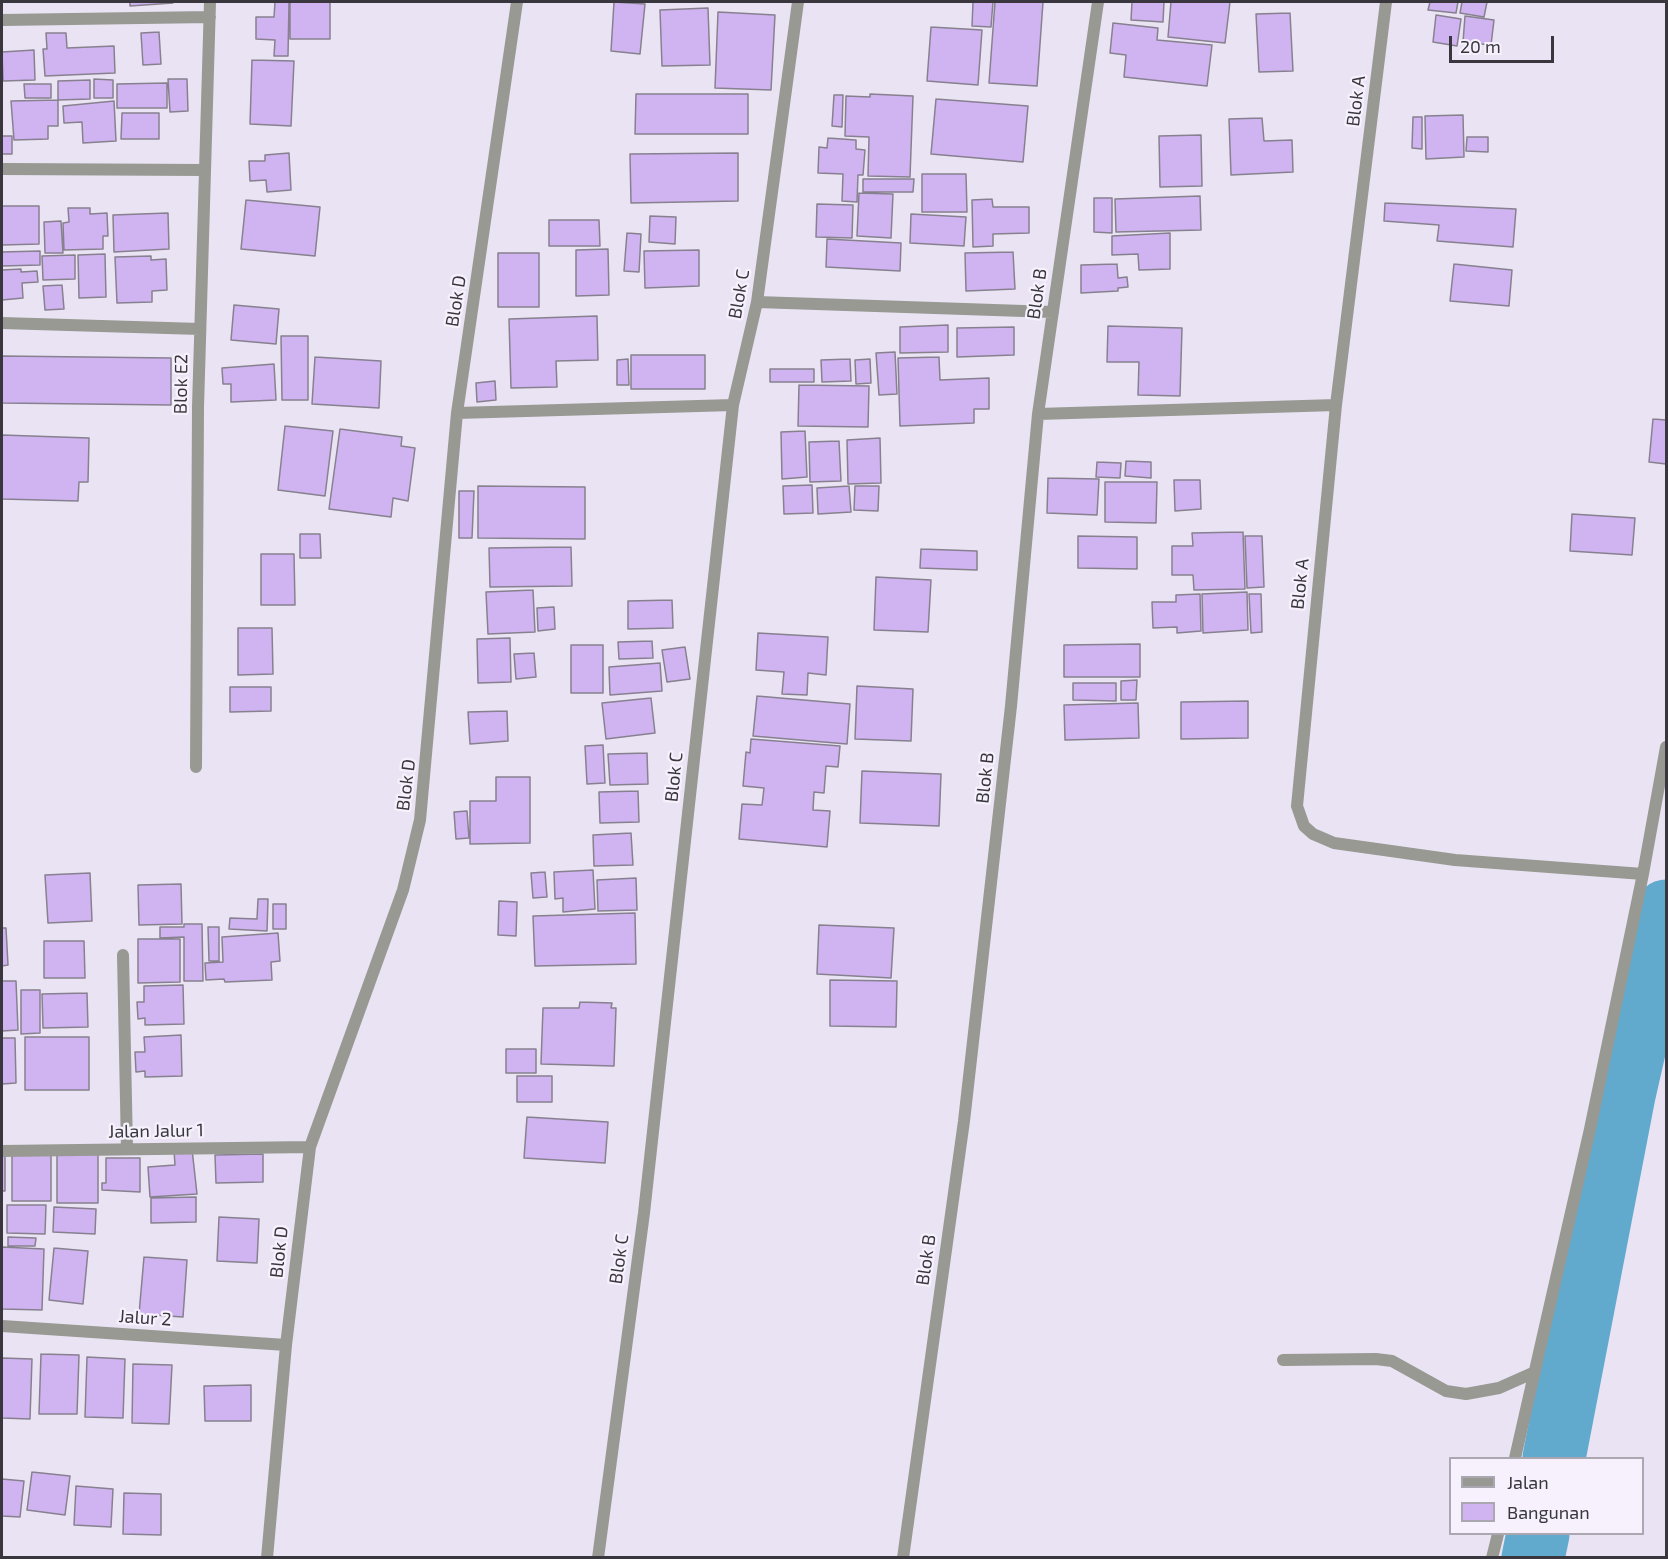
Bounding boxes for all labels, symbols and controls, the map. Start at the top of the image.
scale bar [1452,24,1557,62]
text: 20 m [1460,35,1501,57]
street label: Blok A [1342,74,1370,128]
street label: Blok C [724,267,754,321]
street label: Blok B [1023,267,1051,321]
street label: Blok D [441,274,471,328]
street label: Blok E2 [170,354,192,414]
street label: Blok A [1287,557,1313,611]
street label: Blok C [661,751,687,803]
street label: Blok B [972,751,998,805]
street label: Blok D [392,758,420,812]
street label: Jalan Jalur 1 [108,1119,204,1143]
street label: Blok D [266,1225,292,1279]
street label: Blok C [605,1233,633,1285]
street label: Blok B [912,1233,940,1287]
street label: Jalur 2 [118,1305,172,1331]
legend [1449,1457,1644,1535]
text: Jalan [1507,1471,1549,1493]
text: Bangunan [1507,1501,1590,1523]

